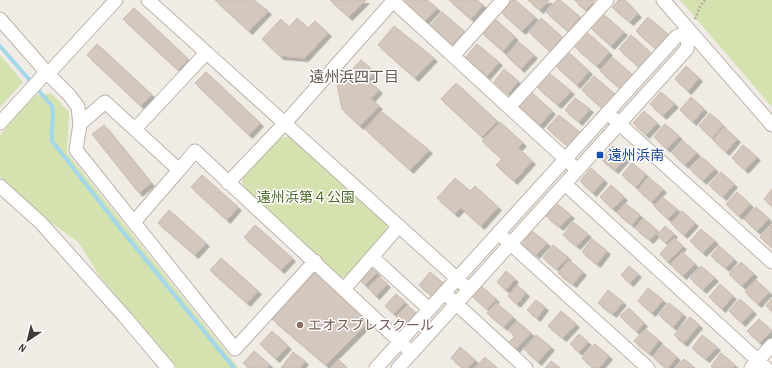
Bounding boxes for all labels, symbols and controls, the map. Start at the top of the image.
district label: 遠州浜四丁目 [309,66,399,87]
place label: 遠州浜南 [608,146,664,164]
marker: 遠州浜南 [595,150,605,160]
park label: 遠州浜第４公園 [257,188,355,206]
place label: エオスプレスクール [308,316,434,334]
north arrow [8,320,48,360]
marker: エオスプレスクール [295,320,305,330]
text: N [16,341,29,356]

